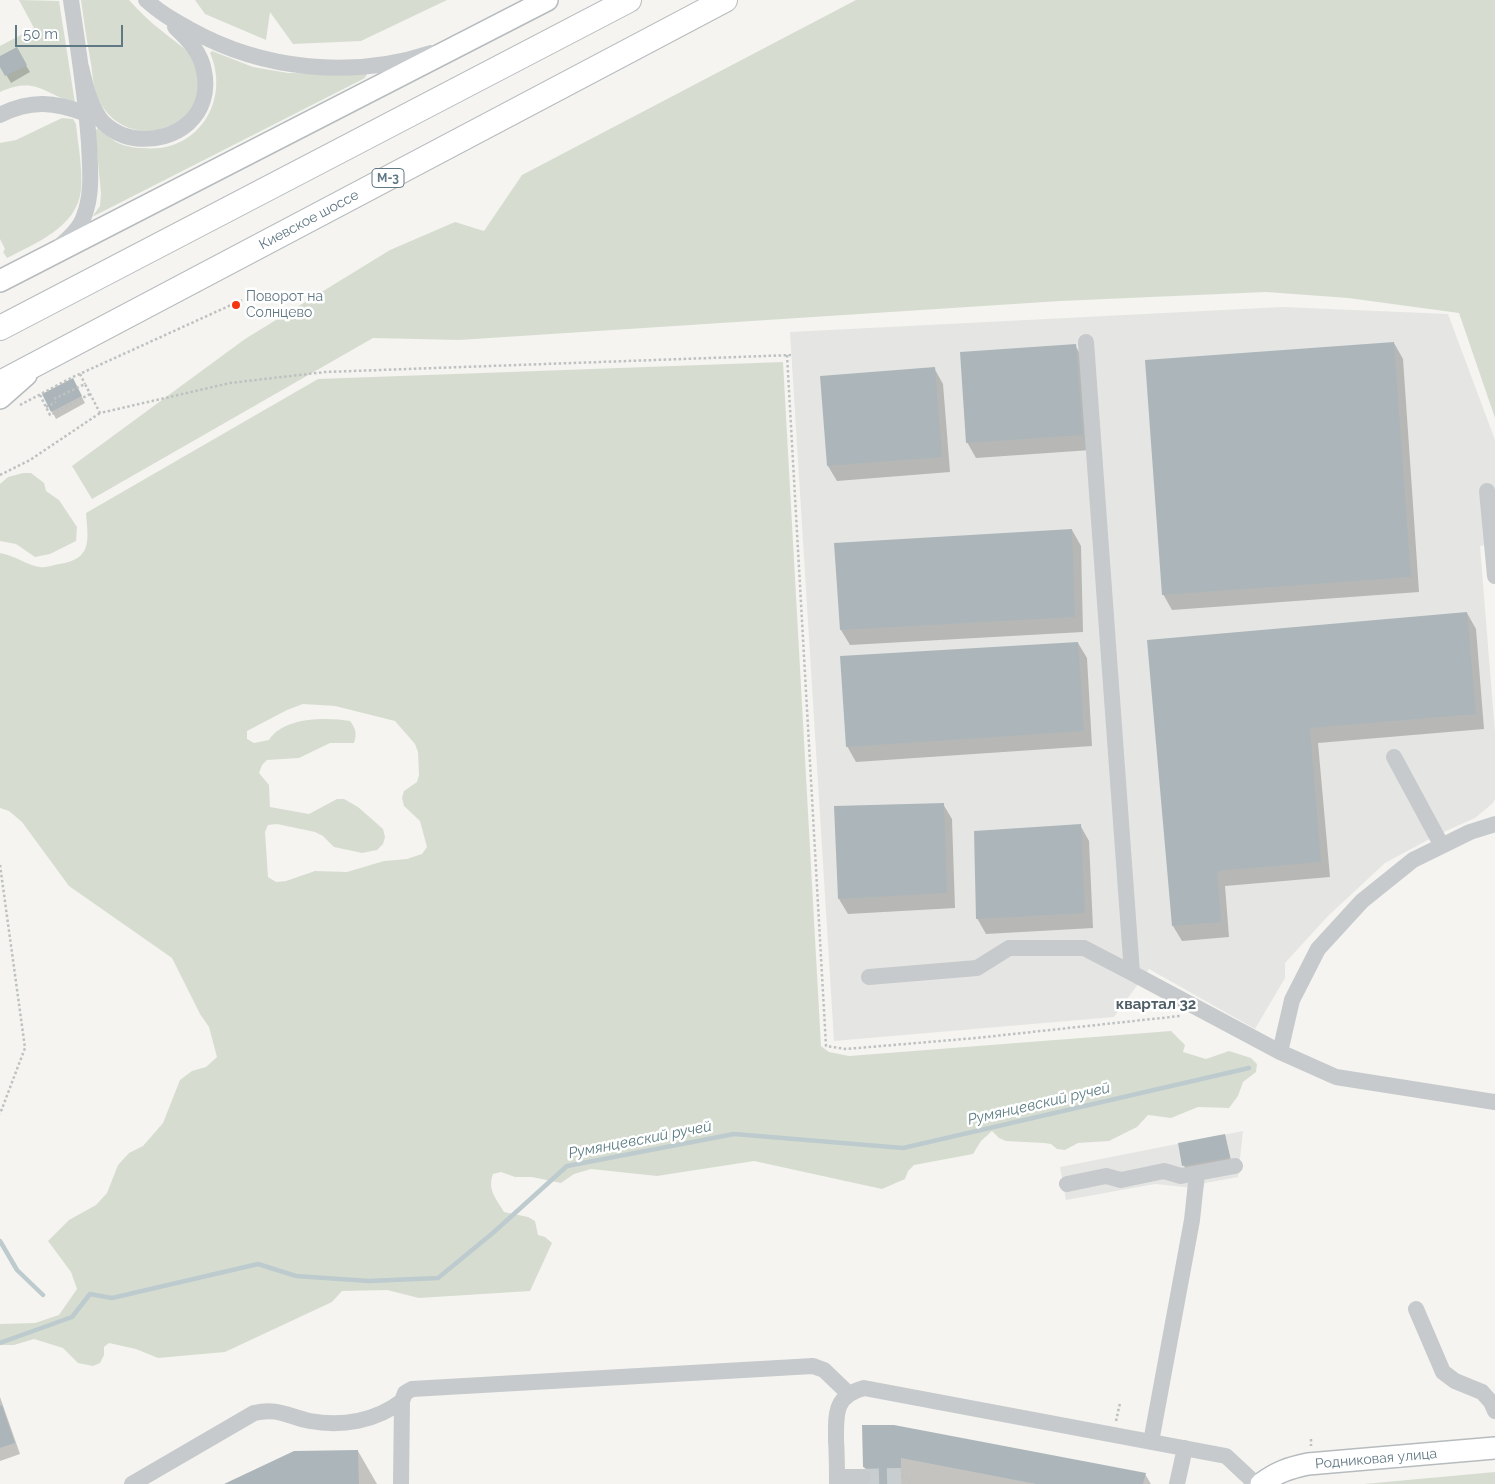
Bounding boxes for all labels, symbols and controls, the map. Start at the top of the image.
scale bar [18,15,125,47]
text: 50 m [23,25,58,43]
road number: М-3 [372,168,404,188]
street label: Киевское шоссе [256,187,362,253]
place label: Поворот на Солнцево [246,289,323,322]
marker: Поворот на Солнцево [230,299,242,311]
district label: квартал 32 [1116,995,1196,1013]
water label: Румянцевский ручей [966,1079,1112,1129]
water label: Румянцевский ручей [567,1117,713,1163]
street label: Родниковая улица [1314,1445,1438,1473]

